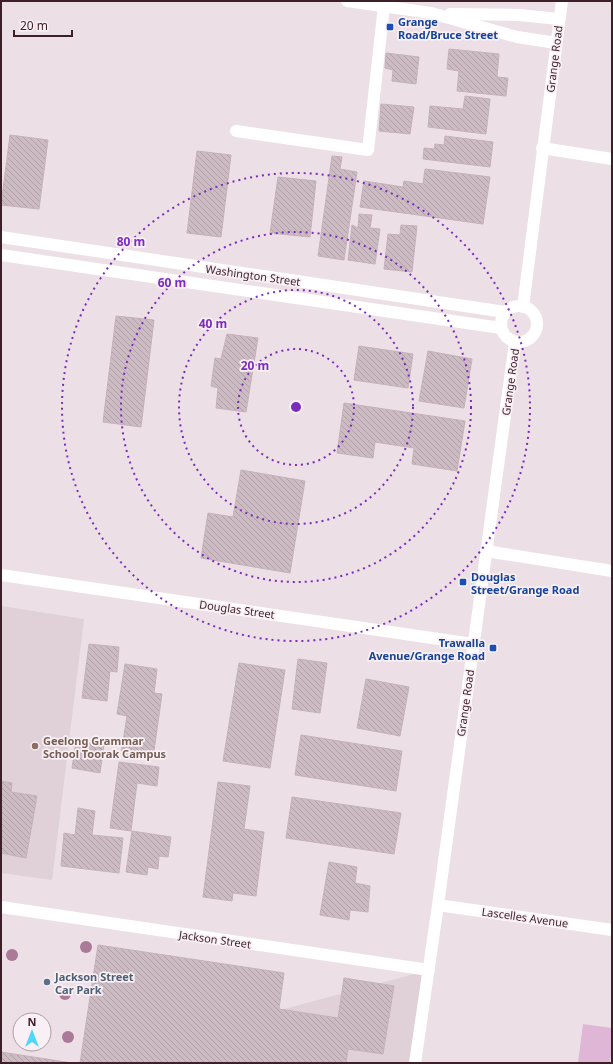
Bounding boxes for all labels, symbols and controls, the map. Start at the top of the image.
scale bar [14,12,72,38]
place label: Grange Road/Bruce Street [398,14,498,42]
text: 20 m [20,17,48,34]
marker: Grange Road/Bruce Street [385,22,395,32]
street label: Grange Road [542,25,566,93]
text: 80 m [117,233,145,250]
street label: Washington Street [205,261,301,289]
text: 60 m [158,274,186,291]
text: 40 m [199,315,227,332]
street label: Grange Road [498,348,522,416]
text: 20 m [241,357,269,374]
centre of rings [289,400,303,414]
place label: Douglas Street/Grange Road [471,569,579,597]
marker: Douglas Street/Grange Road [458,577,468,587]
street label: Douglas Street [198,596,276,622]
place label: Trawalla Avenue/Grange Road [369,635,485,663]
marker: Trawalla Avenue/Grange Road [488,643,498,653]
street label: Grange Road [453,669,477,737]
place label: Geelong Grammar School Toorak Campus [43,733,167,761]
marker: Geelong Grammar School Toorak Campus [30,741,40,751]
street label: Lascelles Avenue [481,903,569,931]
street label: Jackson Street [177,926,252,951]
place label: Jackson Street Car Park [54,969,134,997]
marker: Jackson Street Car Park [42,977,52,987]
north arrow [12,1012,52,1052]
text: N [28,1014,36,1029]

